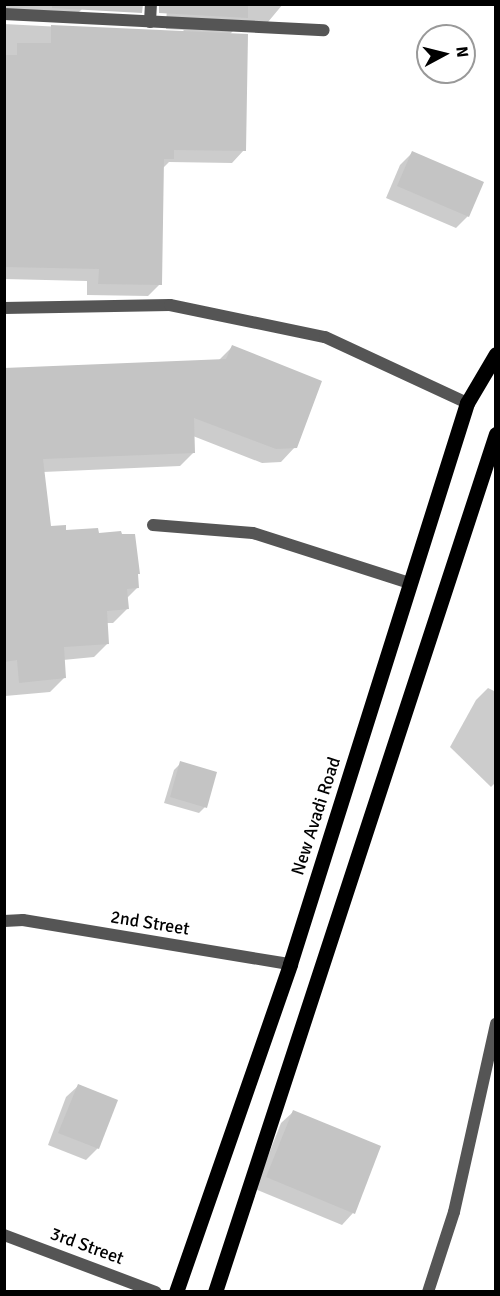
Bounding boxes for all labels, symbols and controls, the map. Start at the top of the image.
north arrow [416,24,476,84]
text: N [451,45,472,59]
street label: New Avadi Road [287,754,345,878]
street label: 2nd Street [109,906,191,940]
street label: 3rd Street [47,1223,127,1269]

